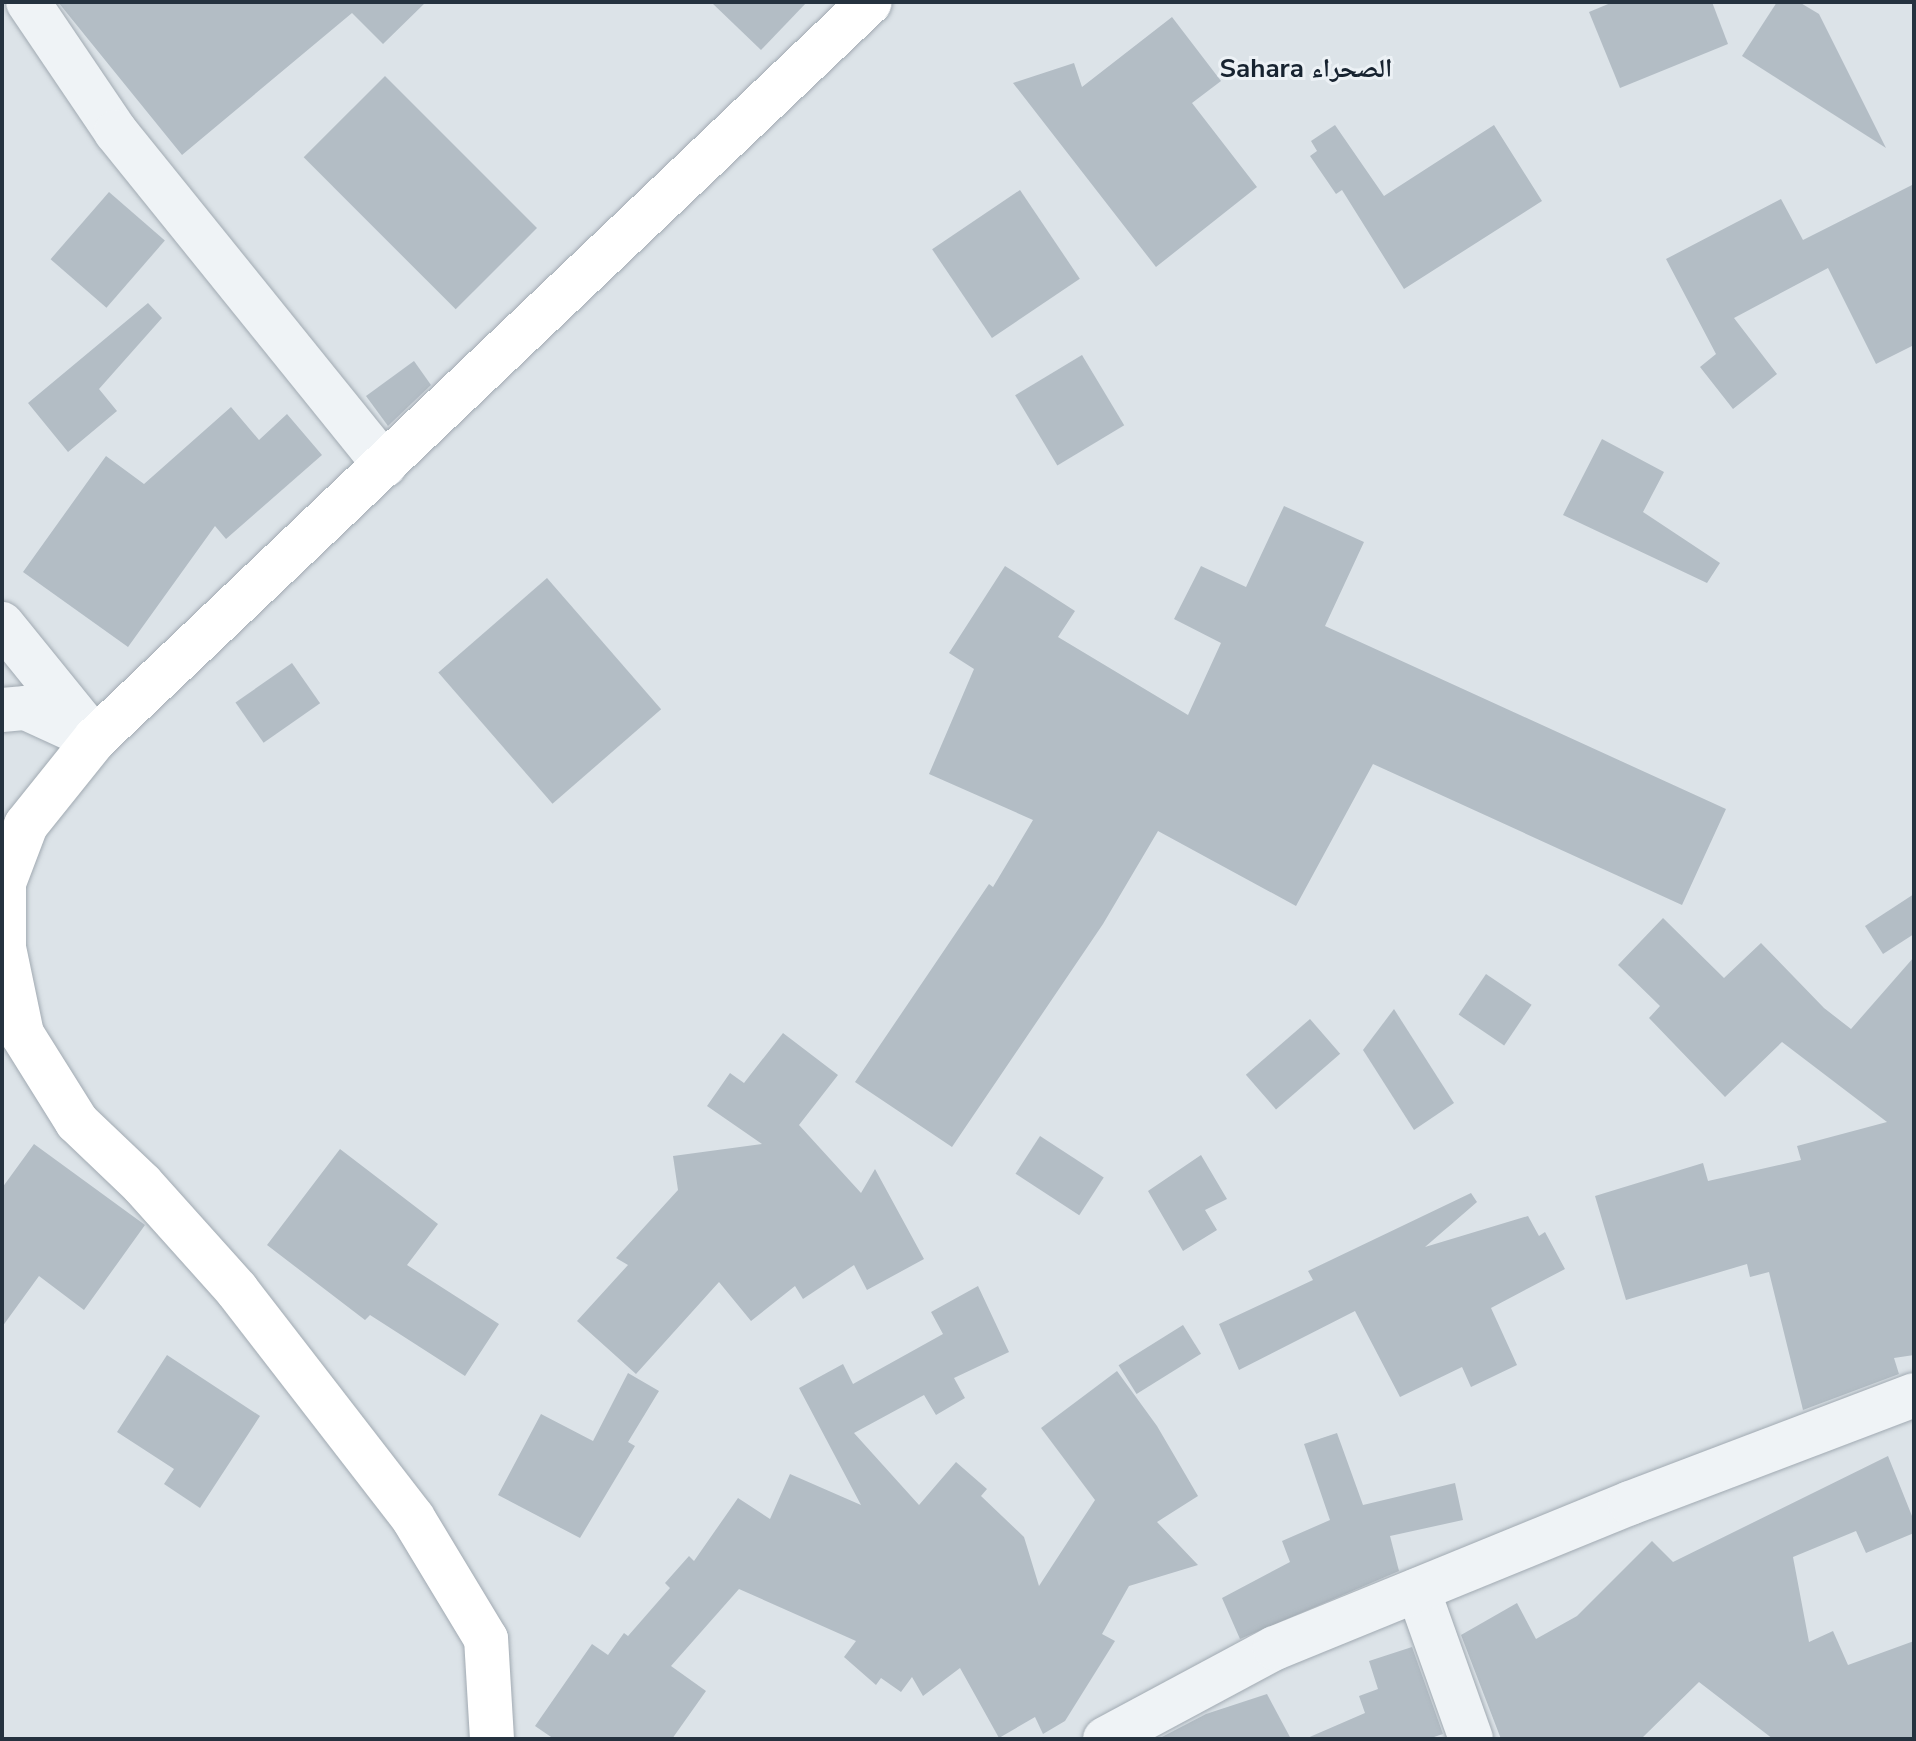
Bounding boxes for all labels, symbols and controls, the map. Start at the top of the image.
district label: Sahara الصحراء [1220,53,1392,85]

